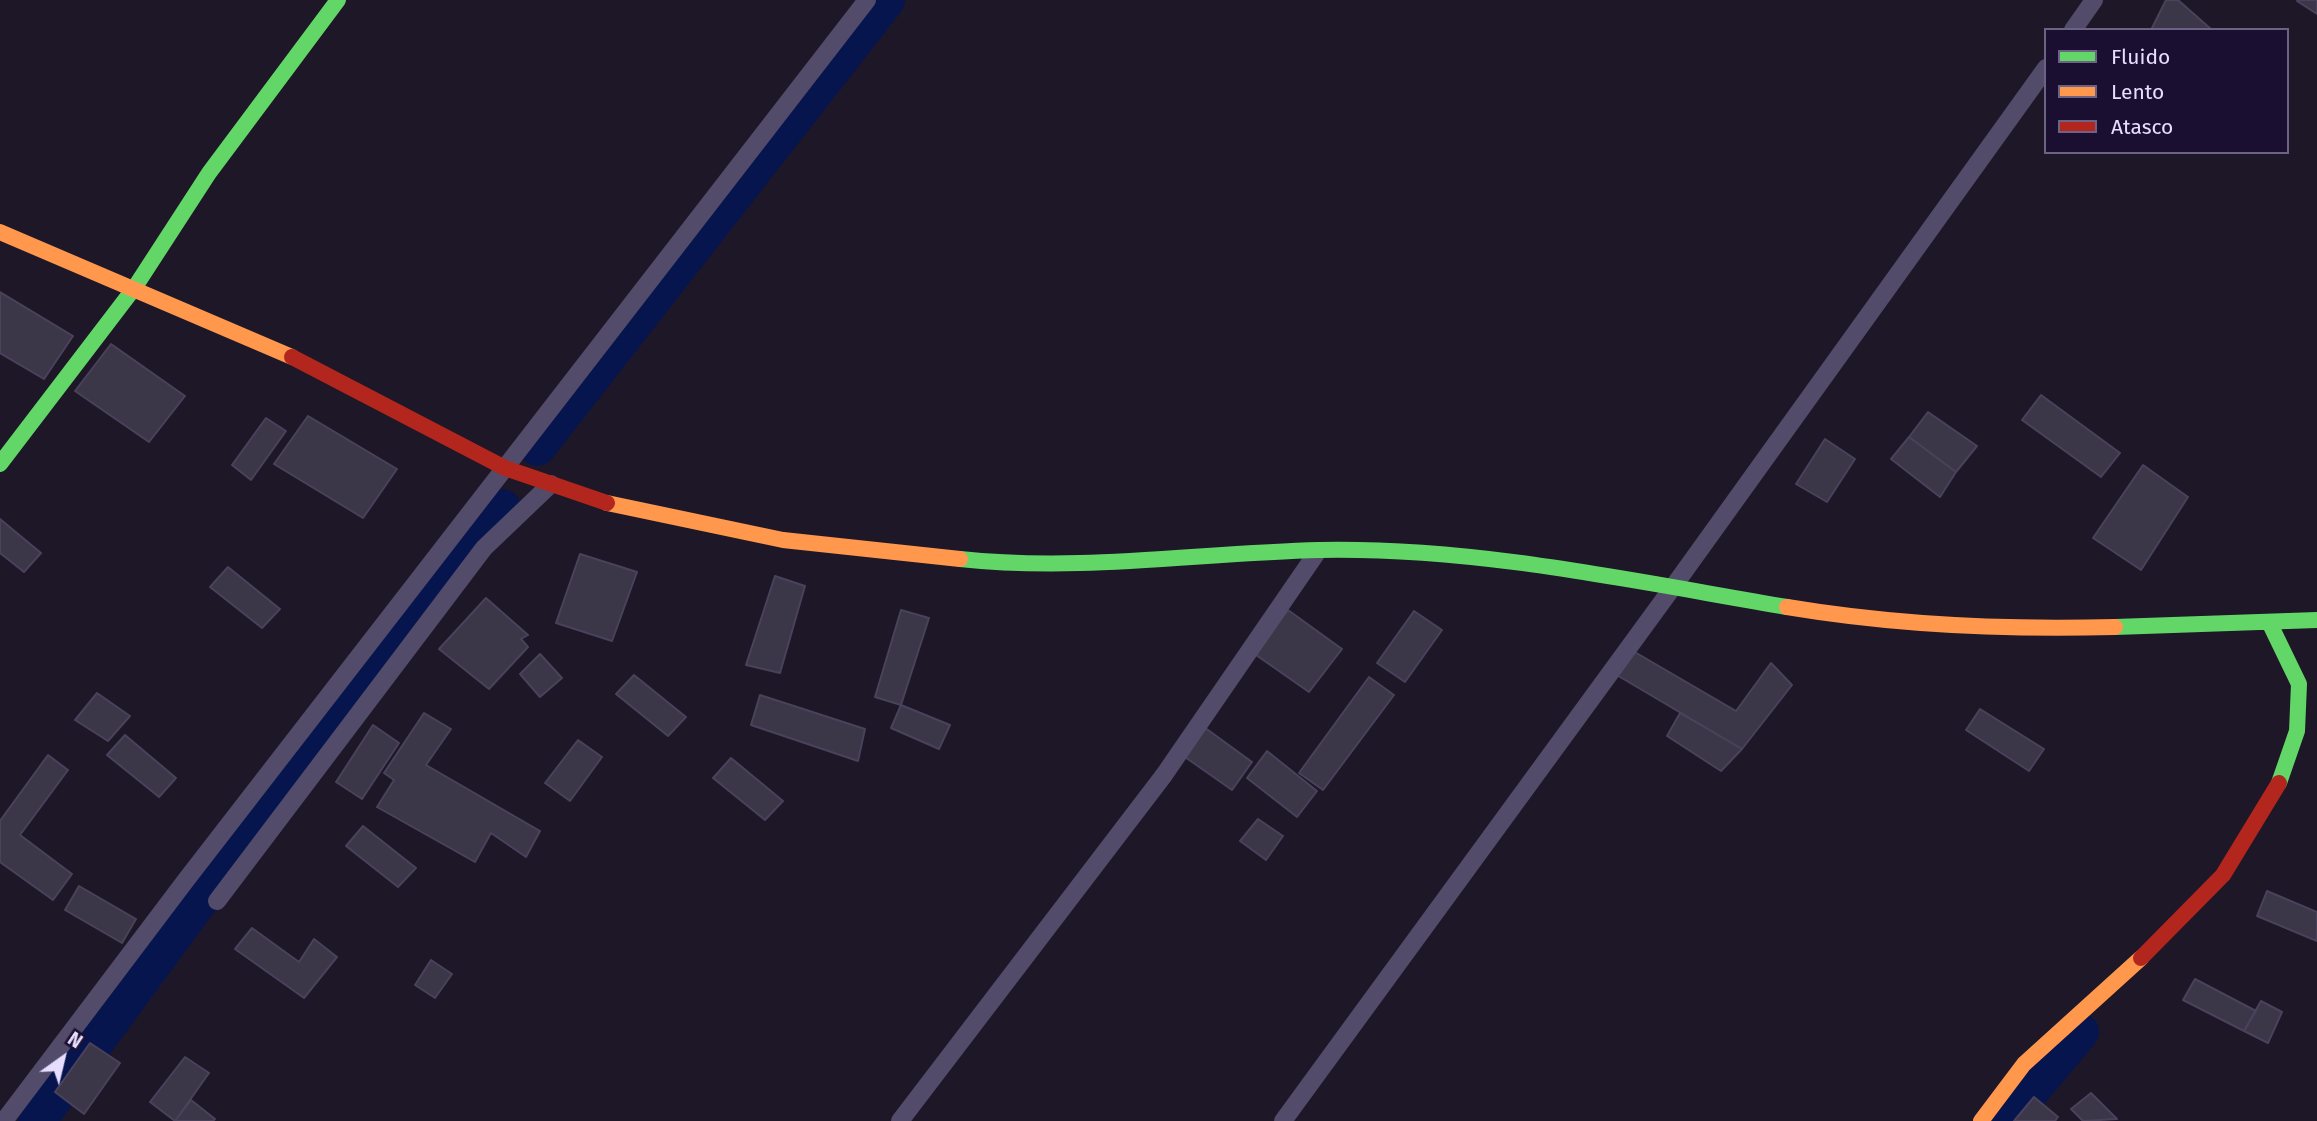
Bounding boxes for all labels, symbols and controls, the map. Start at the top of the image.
legend [2044,28,2289,154]
text: Fluido [2111,44,2170,70]
text: Lento [2111,79,2164,105]
text: Atasco [2111,114,2173,140]
north arrow [28,1023,98,1093]
text: N [63,1027,87,1053]

